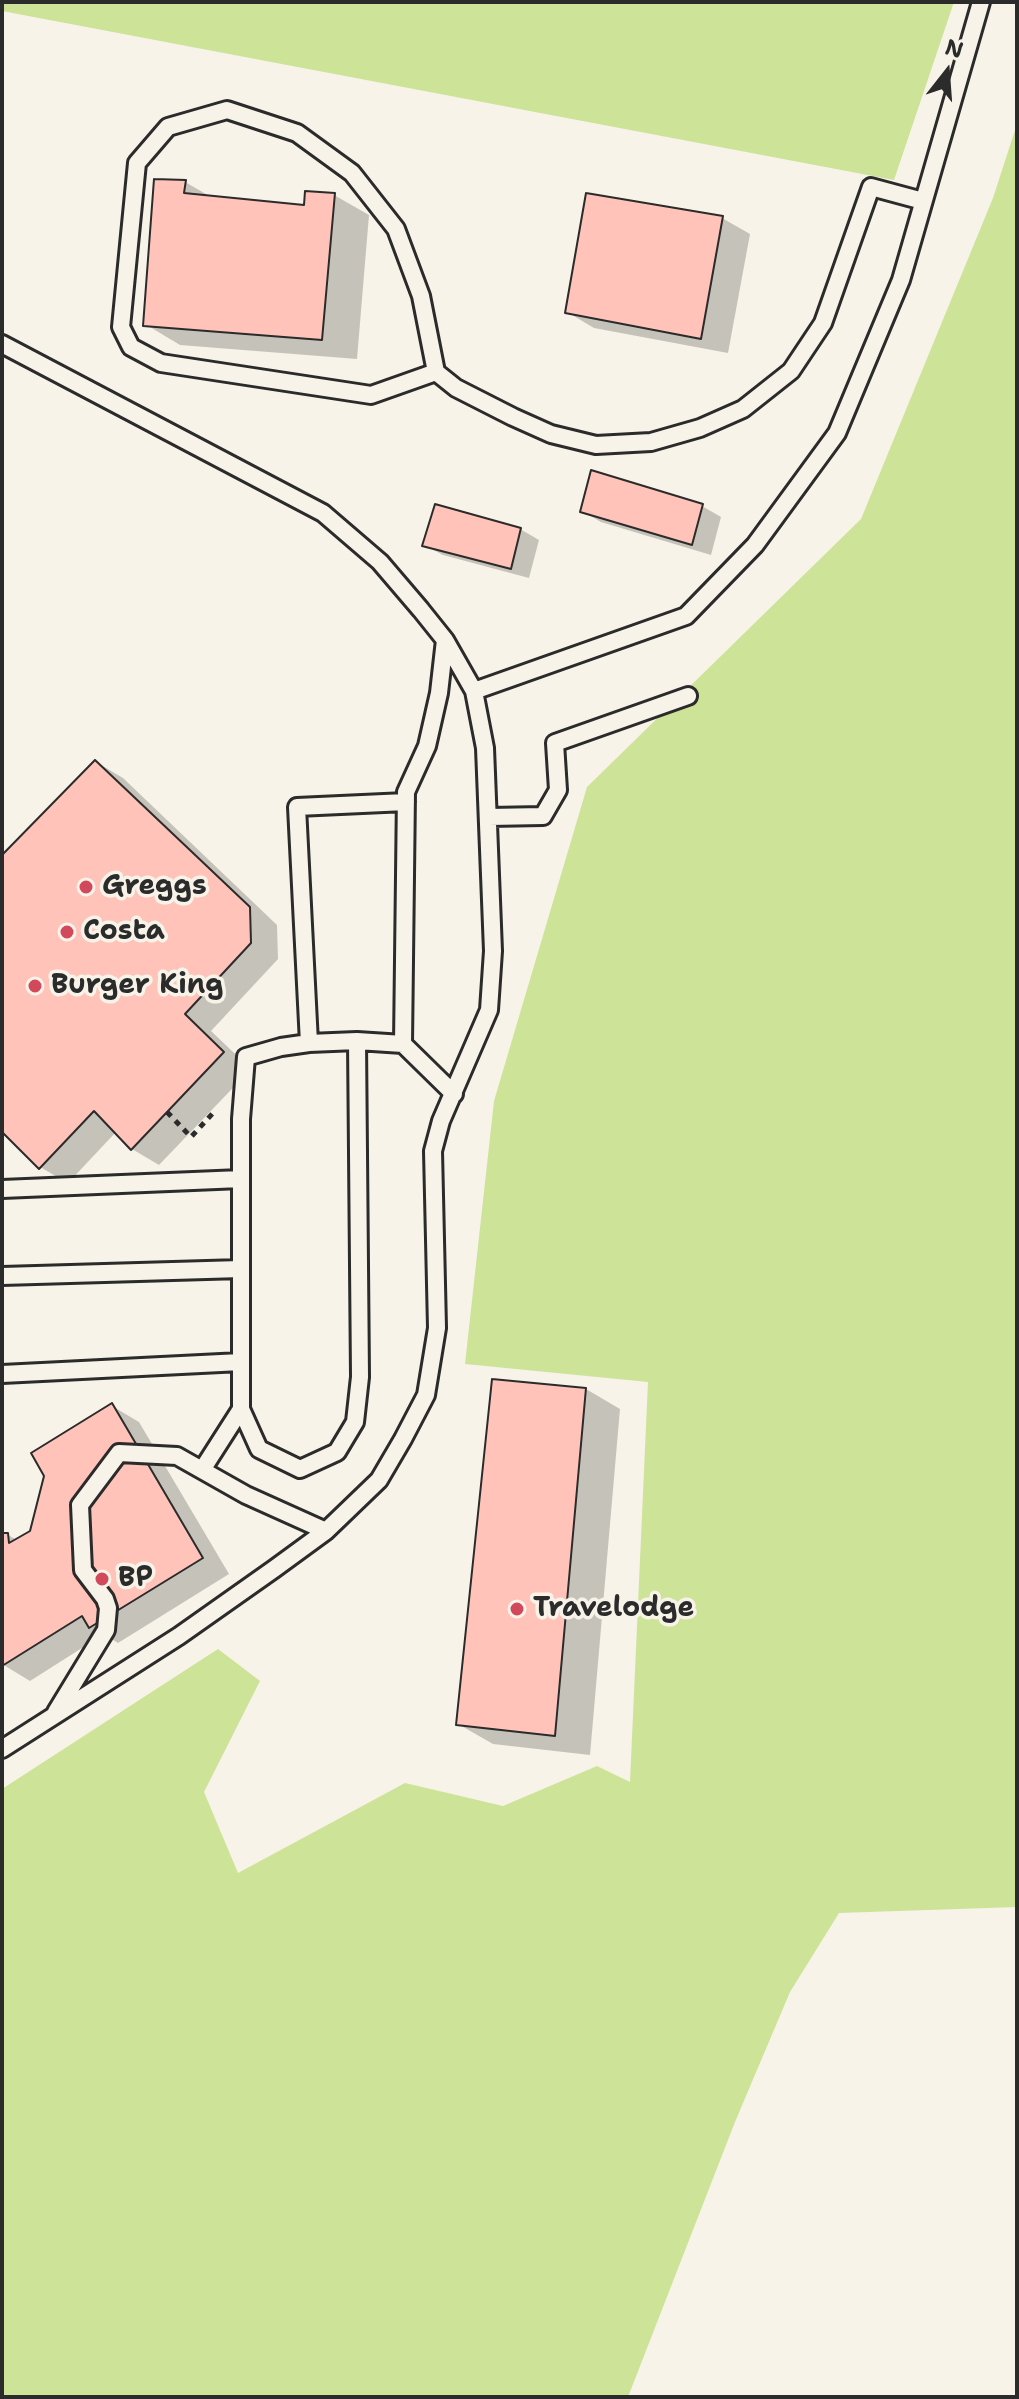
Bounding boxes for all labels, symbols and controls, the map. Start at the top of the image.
north arrow [907,32,987,112]
text: N [942,32,967,65]
place label: Greggs [102,870,207,904]
marker: Greggs [77,878,95,896]
place label: Costa [83,915,165,949]
marker: Costa [58,923,76,941]
place label: Burger King [51,969,223,1003]
marker: Burger King [26,977,44,995]
place label: BP [118,1562,153,1596]
marker: BP [93,1570,111,1588]
place label: Travelodge [533,1592,694,1626]
marker: Travelodge [508,1600,526,1618]

